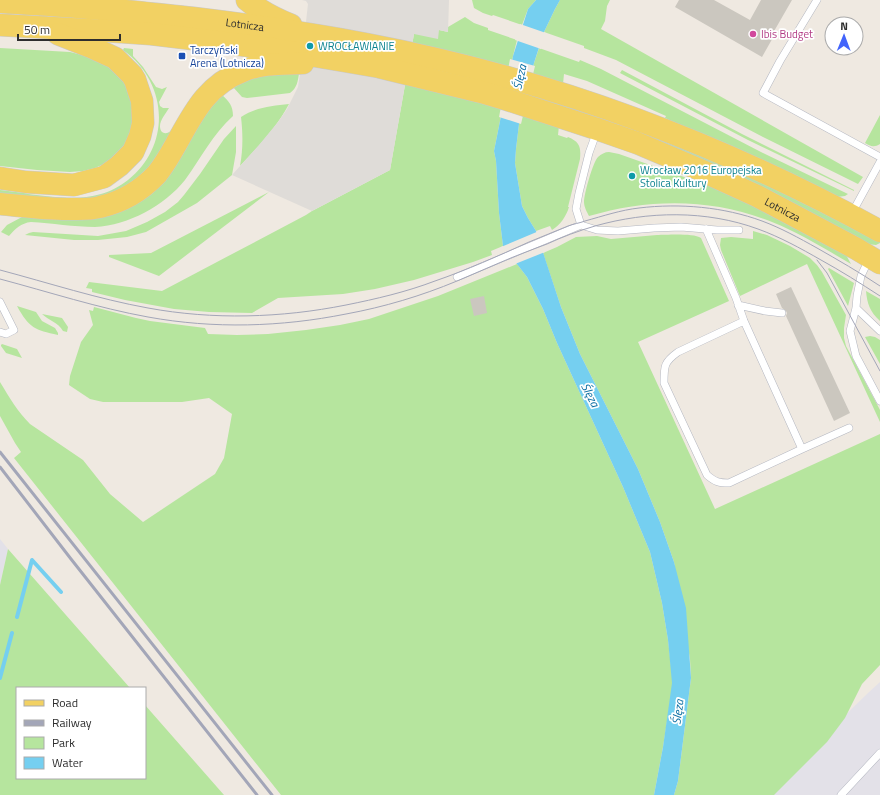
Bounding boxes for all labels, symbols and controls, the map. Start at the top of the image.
street label: Lotnicza [225,14,266,35]
scale bar [18,16,120,42]
north arrow [824,16,864,56]
text: N [840,18,848,34]
text: 50 m [24,20,50,39]
place label: Ibis Budget [761,26,813,42]
marker: Ibis Budget [748,29,758,39]
place label: WROCŁAWIANIE [318,38,395,54]
marker: WROCŁAWIANIE [305,41,315,51]
place label: Tarczyński Arena (Lotnicza) [190,42,264,71]
marker: Tarczyński Arena (Lotnicza) [177,51,187,61]
water label: Ślęza [507,62,532,91]
place label: Wrocław 2016 Europejska Stolica Kultury [640,162,762,191]
marker: Wrocław 2016 Europejska Stolica Kultury [627,171,637,181]
street label: Lotnicza [762,193,804,226]
water label: Ślęza [576,379,605,411]
legend [16,687,146,779]
text: Road [52,693,78,712]
water label: Ślęza [666,697,689,726]
text: Railway [52,713,92,732]
text: Park [52,733,75,752]
text: Water [52,753,83,772]

